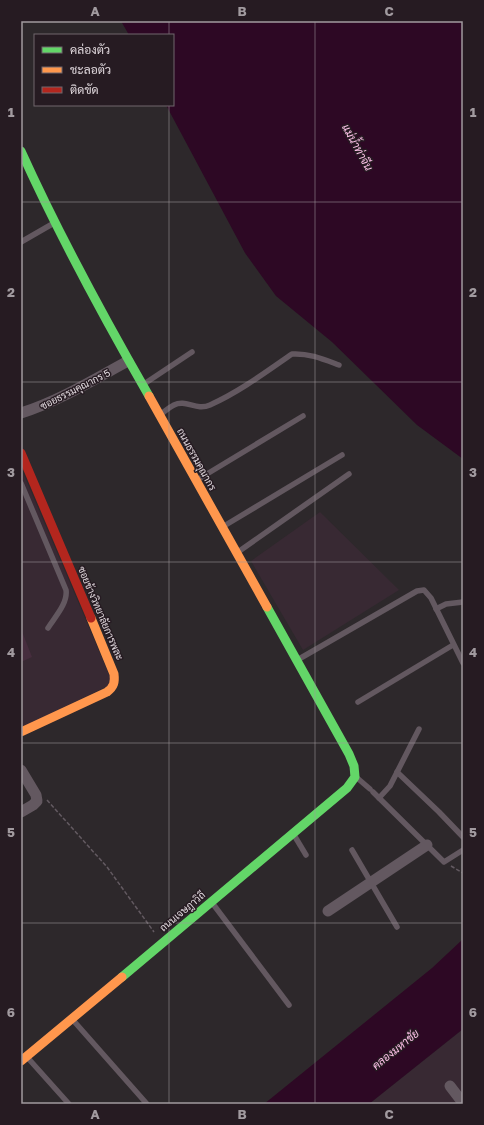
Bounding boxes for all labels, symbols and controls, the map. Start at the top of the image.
text: A [90,3,100,19]
text: B [237,3,247,19]
text: C [384,3,394,19]
legend [34,34,174,106]
text: คล่องตัว [70,42,110,57]
text: ชะลอตัว [70,62,111,77]
text: ติดขัด [70,82,99,97]
text: 1 [8,104,15,120]
text: 1 [470,104,477,120]
water label: แม่น้ำท่าจีน [340,120,380,173]
text: 2 [7,284,15,300]
text: 2 [469,284,477,300]
street label: ซอยธรรมคุณากร 5 [38,366,113,414]
street label: ถนนธรรมคุณากร [173,426,219,493]
text: 3 [7,464,15,480]
text: 3 [469,464,477,480]
street label: ซอยข้างวิทยาลัยการพละ [76,564,126,662]
text: 4 [7,644,15,660]
text: 4 [469,644,477,660]
text: 5 [7,824,15,840]
text: 5 [469,824,477,840]
street label: ถนนเจษฎาวิถี [157,888,209,935]
text: 6 [7,1004,15,1020]
text: 6 [469,1004,477,1020]
water label: คลองมหาชัย [369,1026,422,1072]
text: A [90,1106,100,1122]
text: B [237,1106,247,1122]
text: C [384,1106,394,1122]

